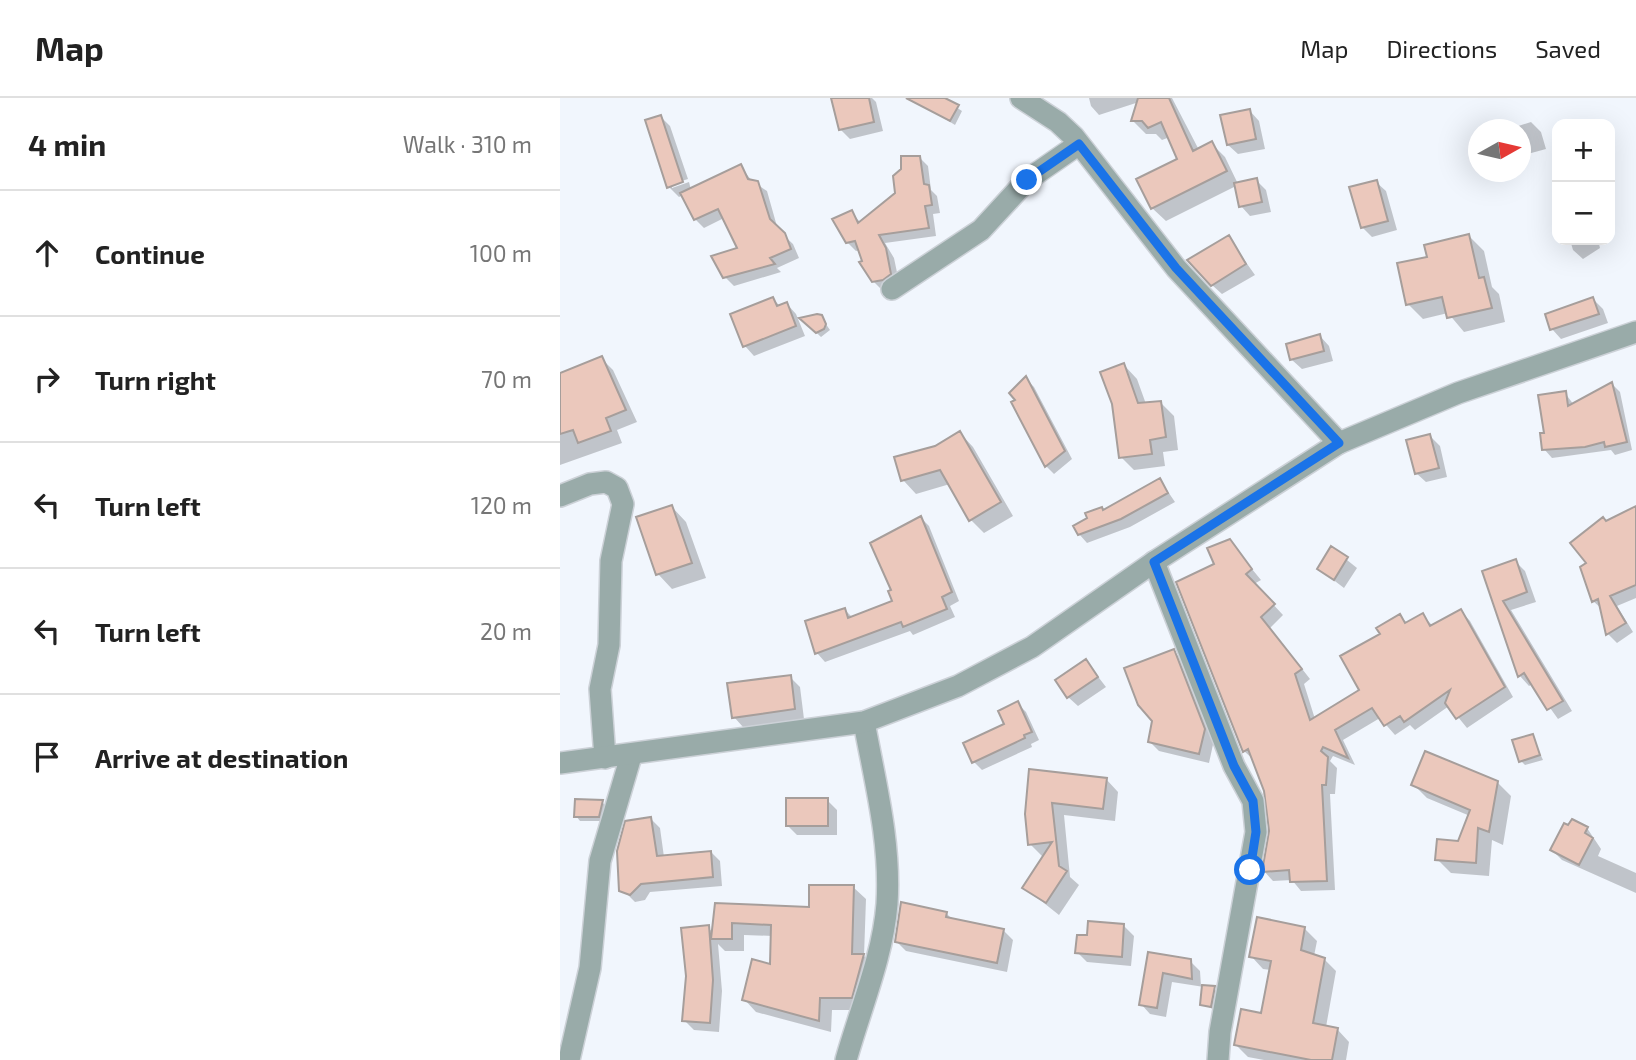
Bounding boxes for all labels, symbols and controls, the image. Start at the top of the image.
text: Map [35,28,104,68]
text: Map [1300,34,1348,63]
text: Directions [1386,34,1497,63]
text: Saved [1535,34,1601,63]
north arrow [1468,119,1531,182]
map controls [1552,119,1615,245]
button: + [1552,119,1615,182]
text: 4 min [28,126,106,162]
text: Walk · 310 m [403,130,532,158]
route end [1011,164,1042,195]
button: − [1552,182,1615,245]
icon: ahead [28,234,66,272]
text: Continue [95,238,205,269]
text: 100 m [470,239,532,267]
icon: right [28,360,66,398]
text: Turn right [95,364,216,395]
text: 70 m [481,365,532,393]
icon: left [28,486,66,524]
text: Turn left [95,490,201,521]
text: 120 m [471,491,532,519]
icon: left [28,612,66,650]
text: Turn left [95,616,201,647]
text: 20 m [480,617,532,645]
icon: arrive [28,738,66,776]
text: Arrive at destination [95,742,348,773]
route start [1234,854,1265,885]

